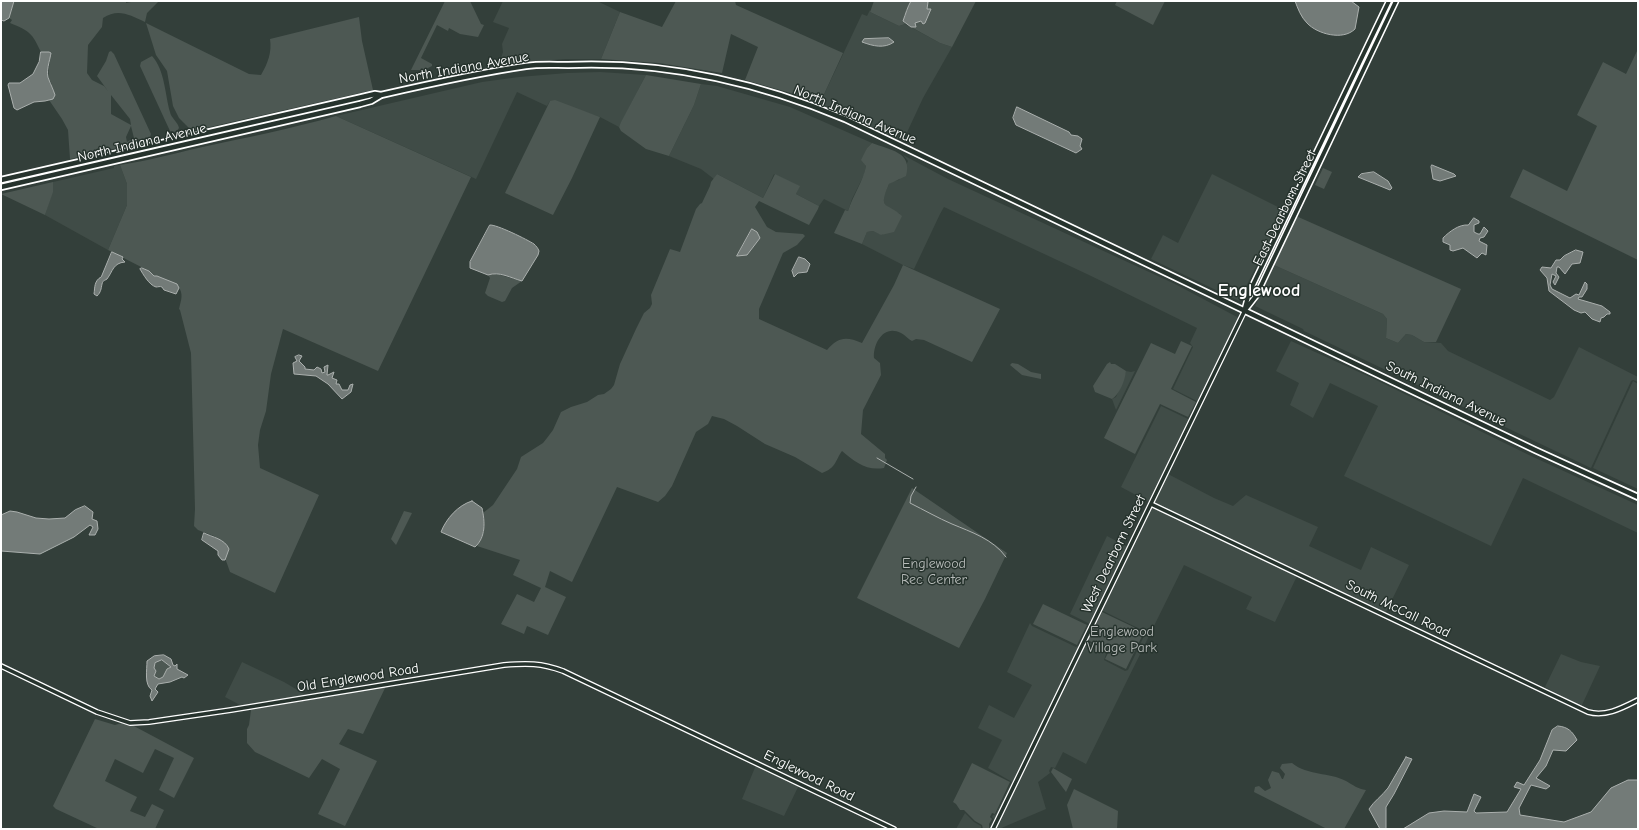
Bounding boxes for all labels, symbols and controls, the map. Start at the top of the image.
street label: North Indiana Avenue [398,48,530,88]
street label: North Indiana Avenue [791,82,919,148]
street label: North Indiana Avenue [76,120,208,166]
street label: East Dearborn Street [1250,147,1320,269]
district label: Englewood [1218,280,1300,302]
street label: South Indiana Avenue [1383,358,1509,430]
street label: West Dearborn Street [1078,492,1150,616]
park label: Englewood Rec Center [901,556,967,588]
street label: South McCall Road [1343,577,1453,641]
park label: Englewood Village Park [1087,624,1157,656]
street label: Old Englewood Road [296,660,420,696]
street label: Englewood Road [761,747,857,805]

